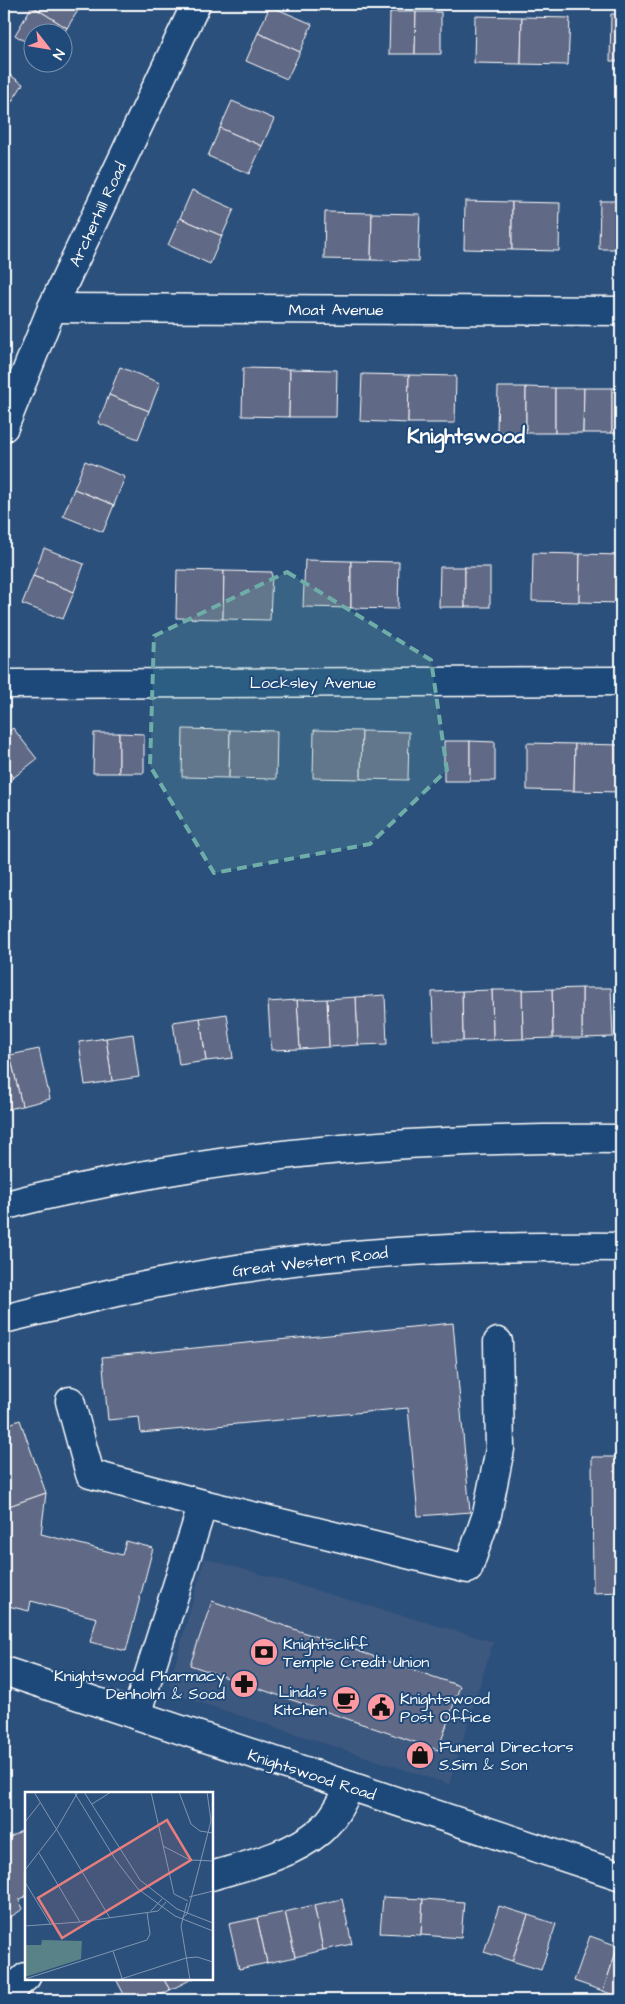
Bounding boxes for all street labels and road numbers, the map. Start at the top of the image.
street label: Archerhill Road [64,159,132,270]
street label: Moat Avenue [288,299,384,321]
street label: Locksley Avenue [250,672,377,695]
street label: Great Western Road [231,1242,389,1282]
street label: Knightswood Road [245,1744,378,1807]

